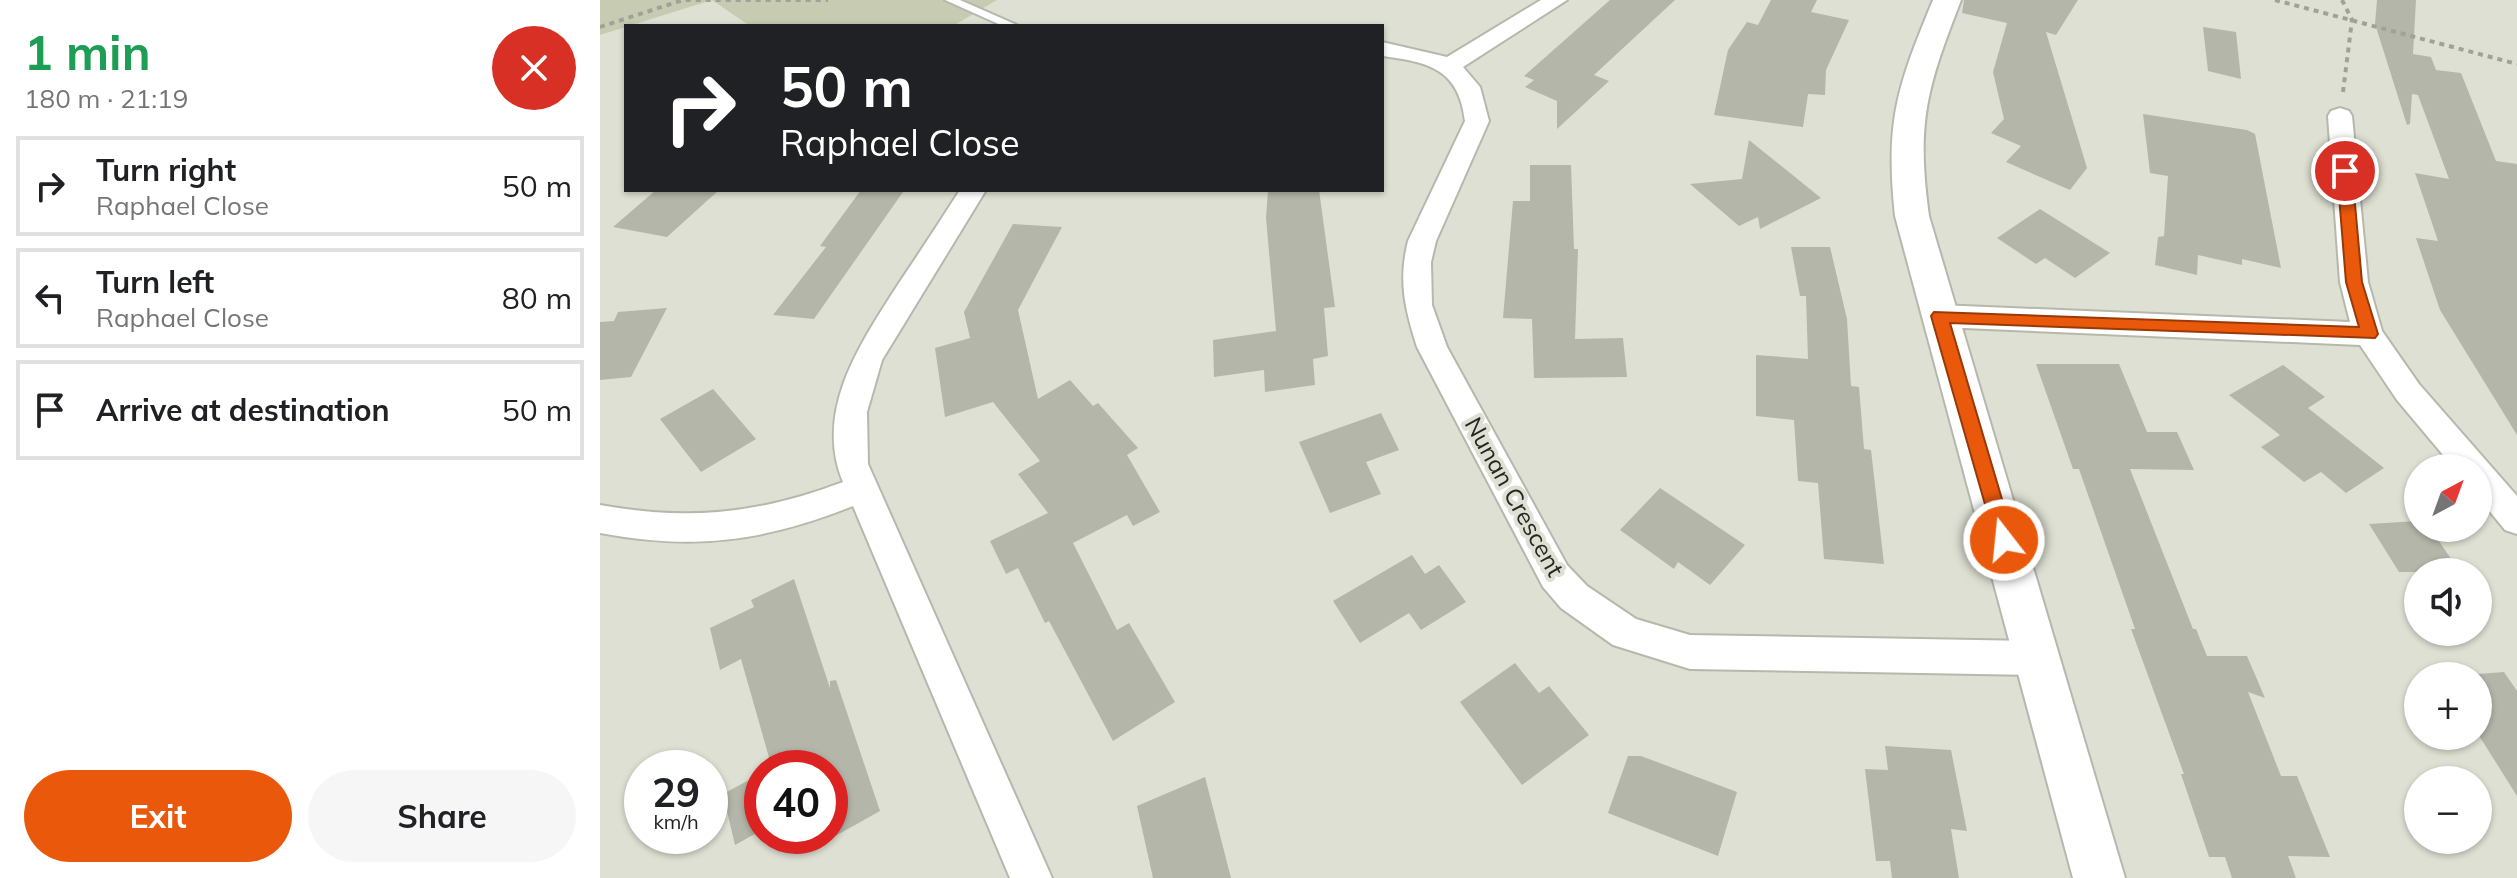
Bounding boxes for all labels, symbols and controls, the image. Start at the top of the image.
text: 1 min [24,22,151,82]
button: close [492,26,576,110]
text: 50 m [780,51,913,121]
icon: right [648,56,752,160]
text: 180 m · 21:19 [24,82,188,115]
text: Raphael Close [780,120,1019,165]
pin [2311,137,2379,205]
icon: arrive [2323,149,2367,193]
text: Turn right [96,151,236,189]
icon: right [28,164,72,208]
text: 50 m [502,167,572,205]
text: Raphael Close [96,189,269,222]
text: Turn left [96,263,214,301]
icon: left [28,276,72,320]
text: 80 m [502,279,572,317]
text: Raphael Close [96,301,269,334]
icon: arrive [28,388,72,432]
text: Arrive at destination [96,391,390,429]
text: 50 m [502,391,572,429]
street label: Nunan Crescent [1459,412,1571,581]
north arrow [2404,454,2492,542]
map controls [2404,454,2492,854]
position arrow [1962,498,2046,582]
button: sound [2404,558,2492,646]
button: + [2404,662,2492,750]
speed limit sign: 40 [744,750,848,854]
button: − [2404,766,2492,854]
text: 29 [652,767,700,817]
button: Exit [24,770,292,862]
button: Share [308,770,576,862]
text: km/h [653,809,699,834]

